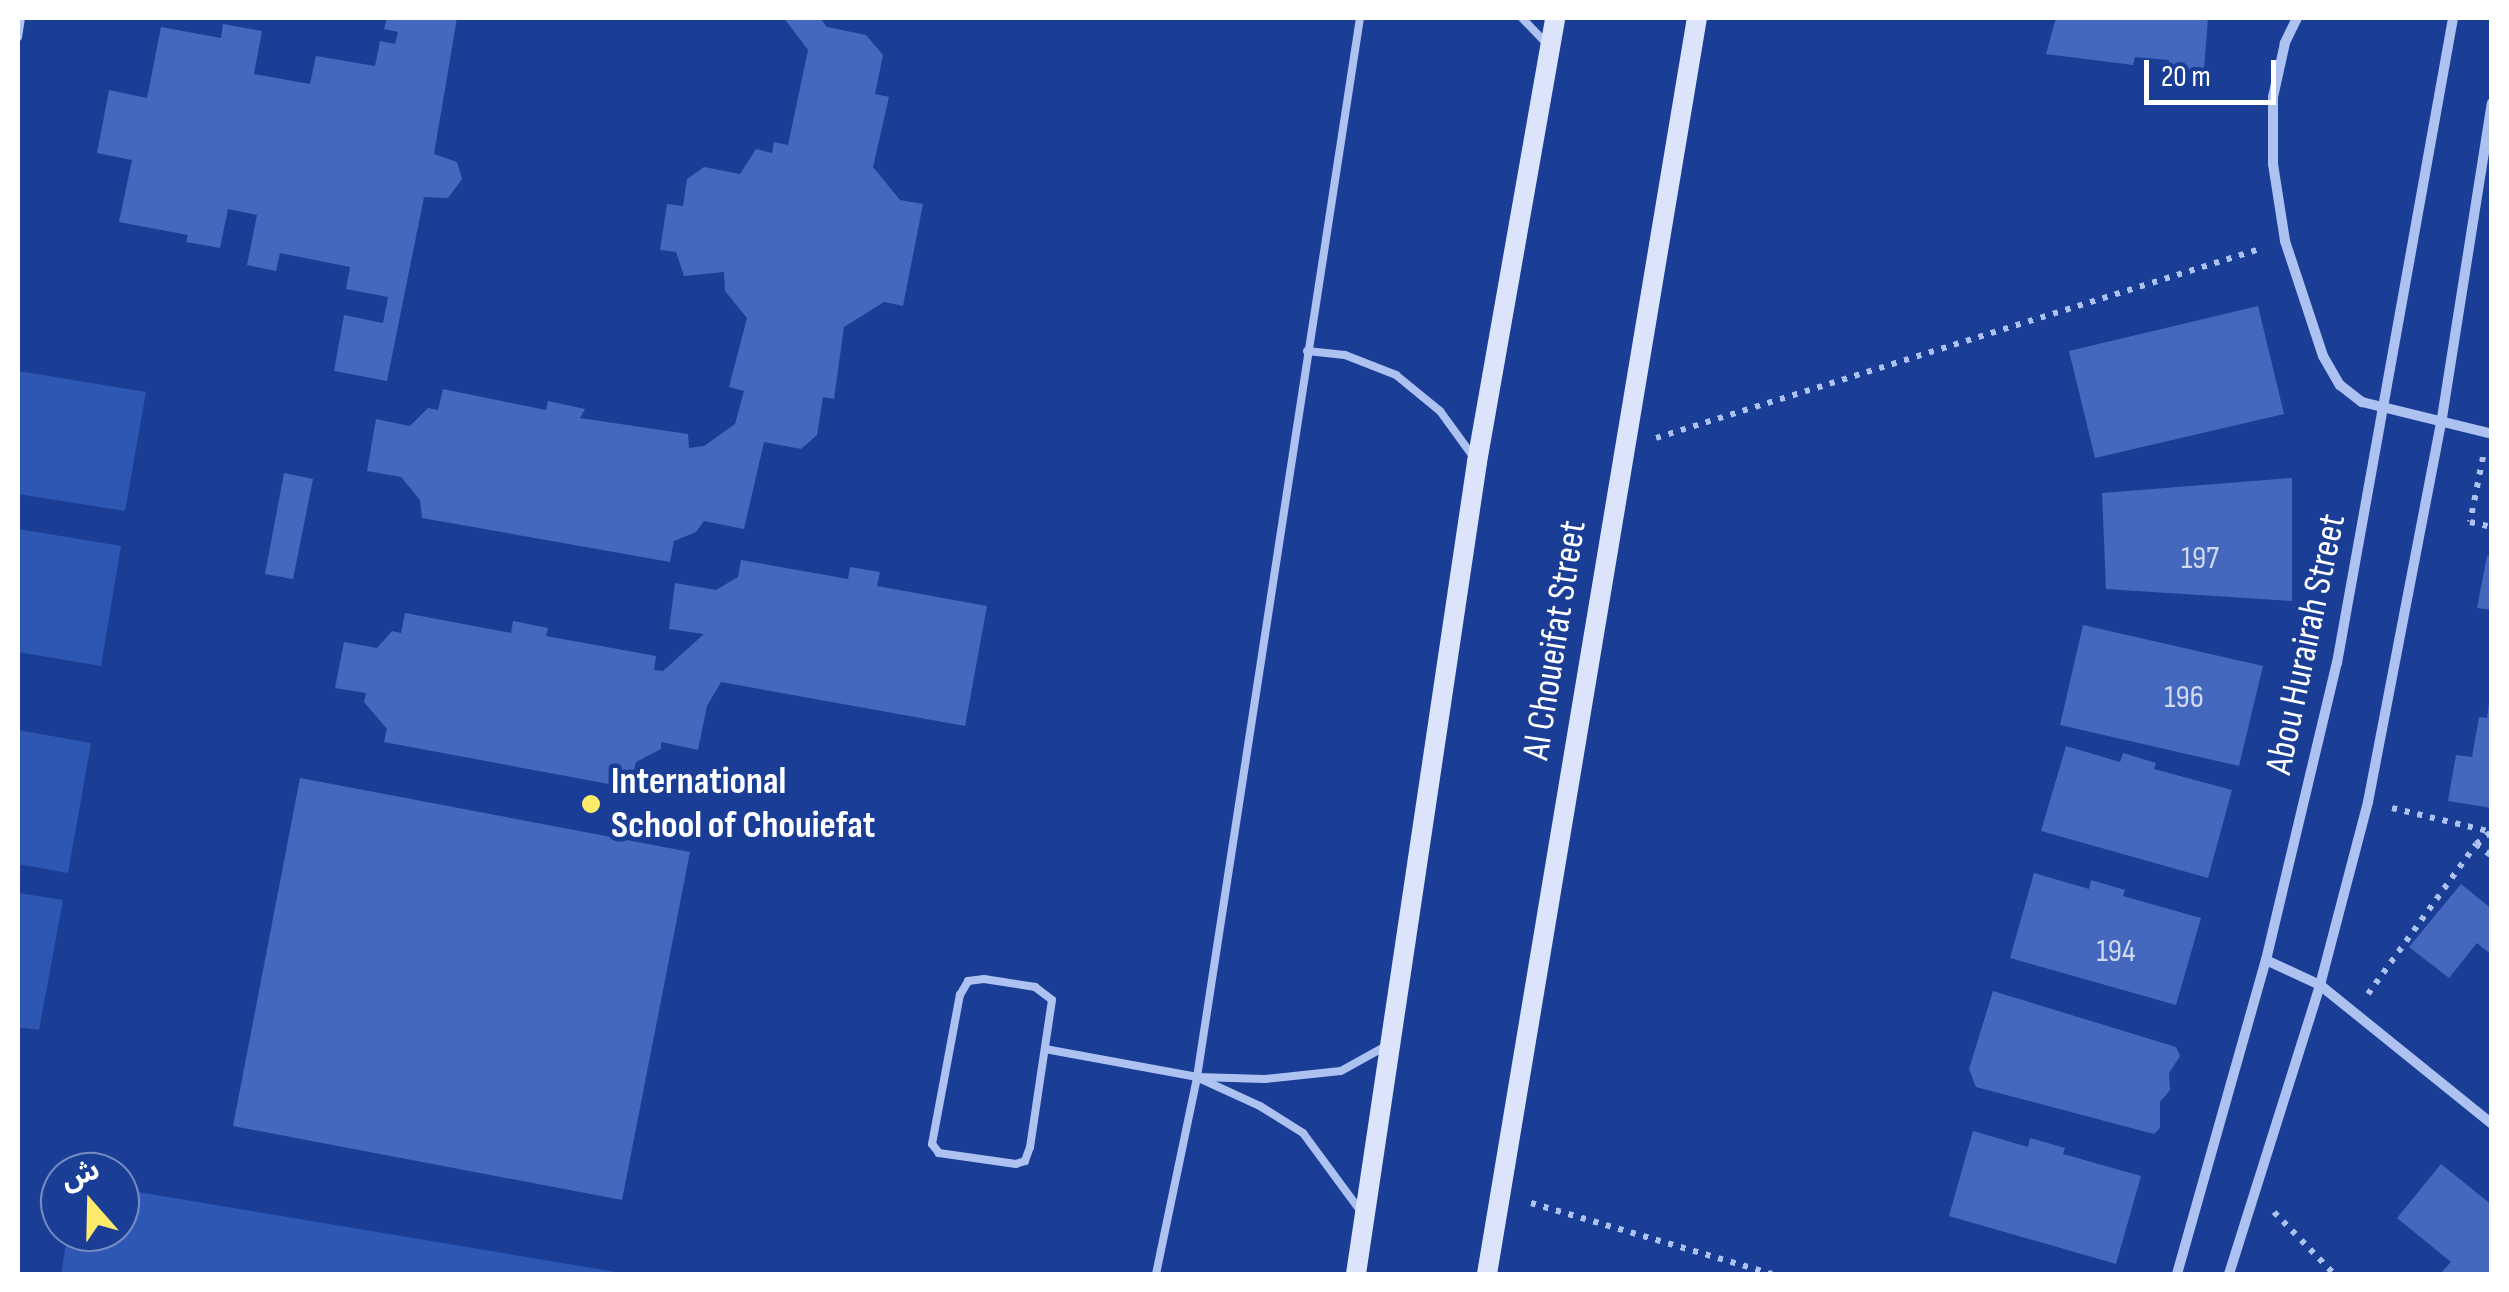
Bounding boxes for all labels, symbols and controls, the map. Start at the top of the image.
scale bar [2149,40,2282,102]
text: 20 m [2161,59,2211,95]
street label: Abou Hurairah Street [2256,510,2356,778]
street label: Al Choueifat Street [1514,517,1596,763]
house number: 197 [2181,540,2219,578]
house number: 196 [2164,679,2204,717]
place label: International School of Chouiefat [611,759,875,848]
marker: International School of Chouiefat [580,793,602,815]
house number: 194 [2097,933,2135,971]
north arrow [40,1152,140,1252]
text: ش [57,1153,104,1197]

